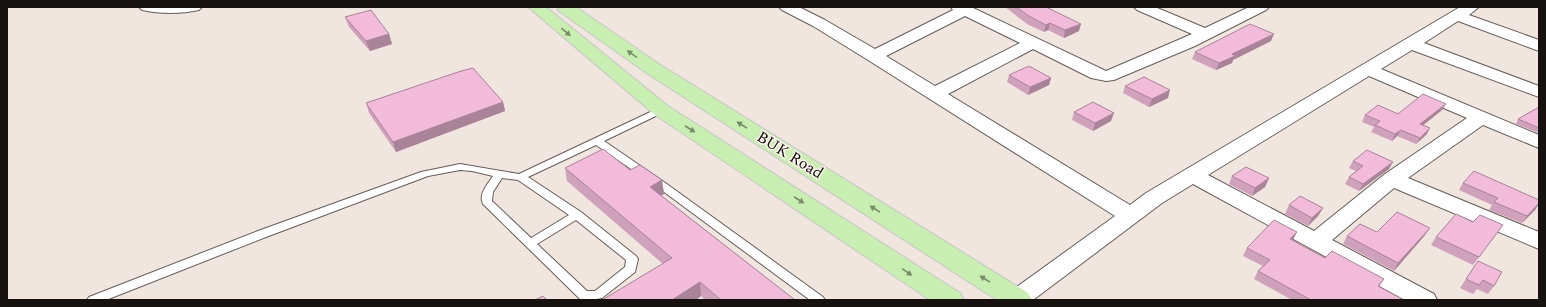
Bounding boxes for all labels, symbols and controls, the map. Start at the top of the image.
one-way arrow [561,27,571,36]
one-way arrow [627,50,638,58]
one-way arrow [737,121,747,129]
one-way arrow [685,125,695,133]
street label: BUK Road [752,125,828,185]
one-way arrow [794,196,804,204]
one-way arrow [869,206,881,213]
one-way arrow [902,268,912,276]
one-way arrow [980,275,990,283]

